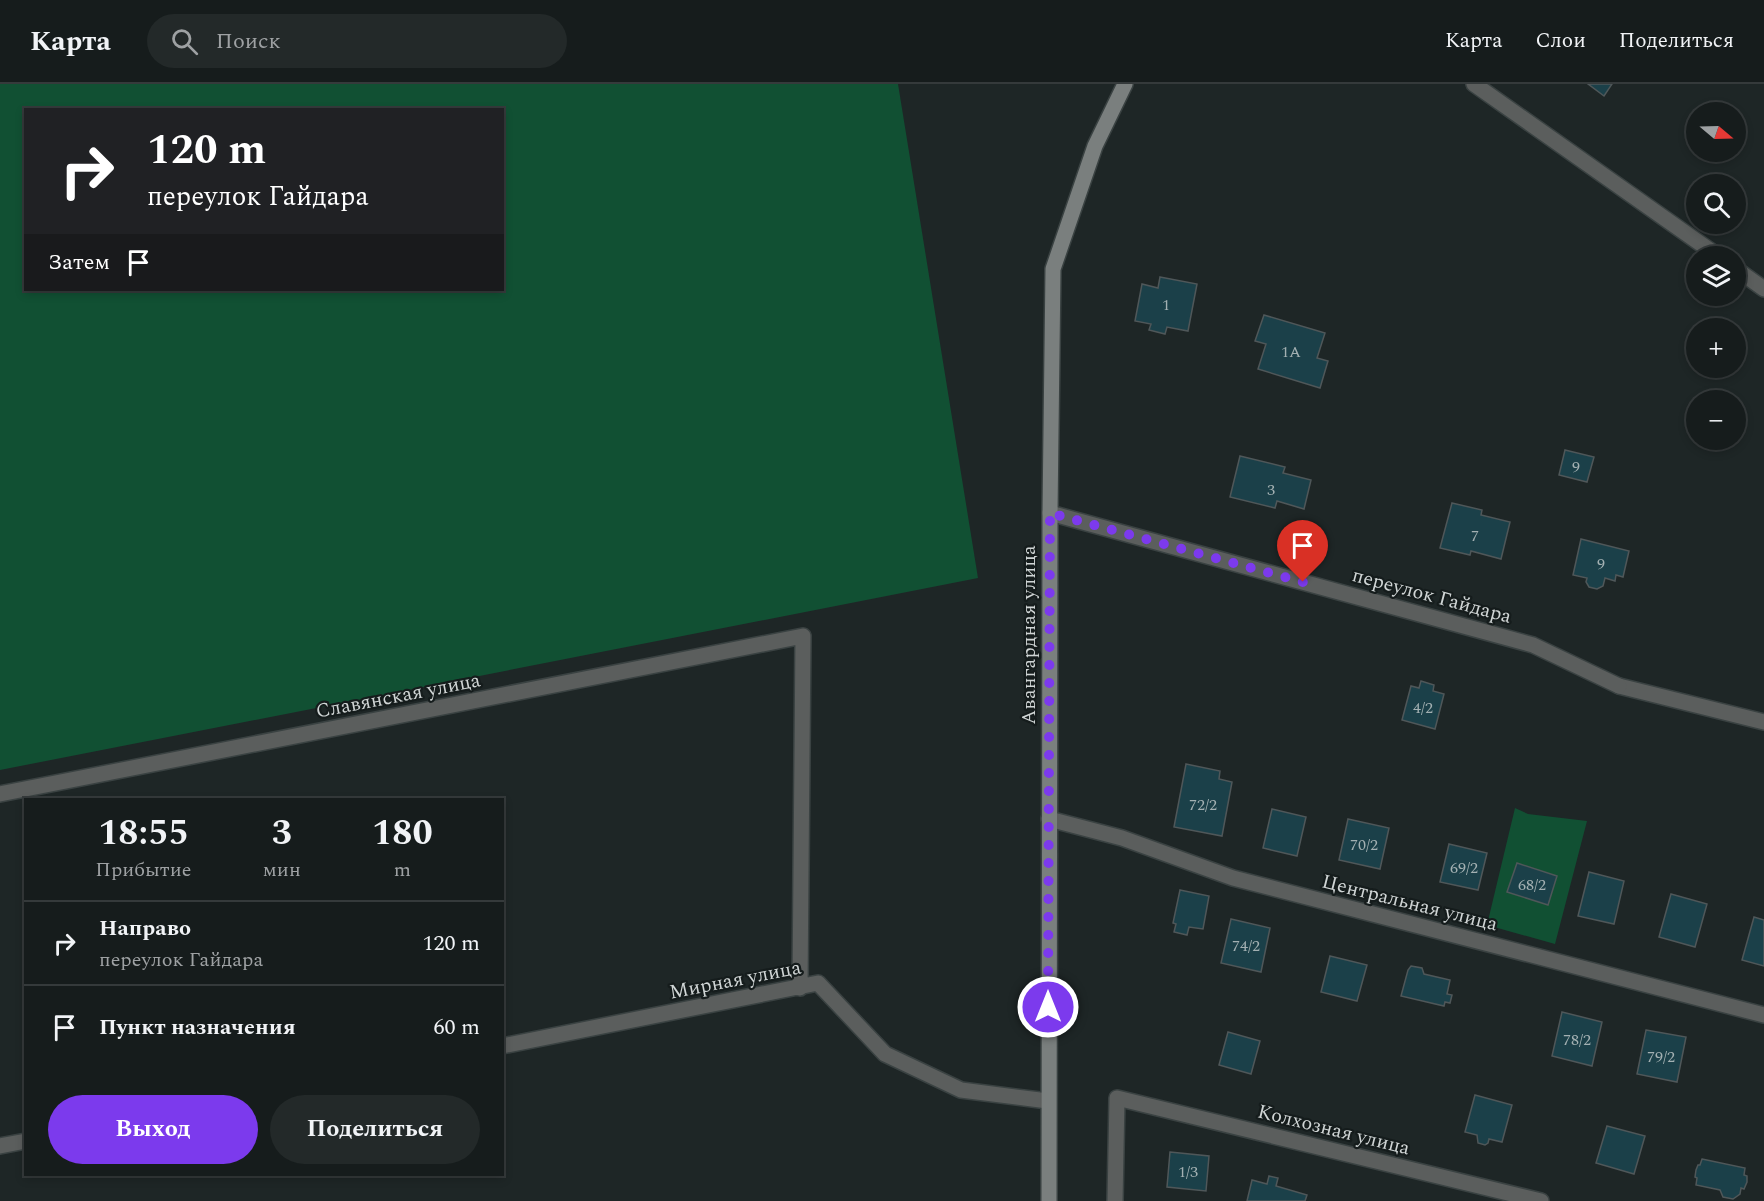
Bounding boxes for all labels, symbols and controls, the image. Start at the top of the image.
search box [147,14,567,68]
text: Карта [30,20,111,63]
icon: search [168,25,201,58]
text: Поиск [216,25,281,58]
text: Карта [1445,25,1502,57]
text: Слои [1535,25,1586,57]
text: Поделиться [1619,25,1734,57]
north arrow [1686,102,1746,162]
map controls [1686,102,1746,450]
text: 120 m [147,119,266,182]
icon: right [48,132,126,210]
button: search [1686,174,1746,234]
text: переулок Гайдара [147,176,369,218]
text: Затем [48,246,110,279]
icon: arrive [122,246,155,279]
button: layers [1686,246,1746,306]
house number: 1 [1162,293,1170,317]
button: + [1686,318,1746,378]
house number: 1А [1281,340,1301,364]
button: − [1686,390,1746,450]
house number: 9 [1572,455,1580,479]
house number: 3 [1267,478,1275,502]
pin [1277,520,1328,582]
house number: 7 [1471,524,1479,548]
icon: arrive [1286,529,1319,562]
street label: Авангардная улица [1014,545,1044,725]
house number: 9 [1597,552,1605,576]
street label: переулок Гайдара [1349,560,1515,632]
street label: Славянская улица [313,665,483,727]
house number: 4/2 [1413,696,1433,720]
house number: 72/2 [1189,793,1217,817]
text: 18:55 [98,806,189,861]
text: 3 [272,806,292,861]
text: 180 [372,806,433,861]
house number: 70/2 [1350,833,1378,857]
text: Прибытие [95,855,191,885]
text: мин [263,855,301,885]
text: m [394,855,411,885]
house number: 69/2 [1450,856,1478,880]
street label: Центральная улица [1319,867,1501,939]
house number: 68/2 [1518,873,1546,897]
text: Направо [99,912,191,945]
icon: right [48,927,81,960]
text: 120 m [423,927,480,960]
house number: 74/2 [1232,934,1260,958]
text: переулок Гайдара [99,945,263,975]
street label: Мирная улица [667,952,804,1007]
position arrow [1016,975,1080,1039]
icon: arrive [48,1011,81,1044]
text: Пункт назначения [99,1011,296,1044]
text: 60 m [434,1011,480,1044]
house number: 78/2 [1563,1028,1591,1052]
house number: 79/2 [1647,1045,1675,1069]
button: Выход [48,1095,258,1164]
button: Поделиться [270,1095,480,1164]
street label: Колхозная улица [1254,1097,1413,1163]
house number: 1/3 [1178,1160,1198,1184]

